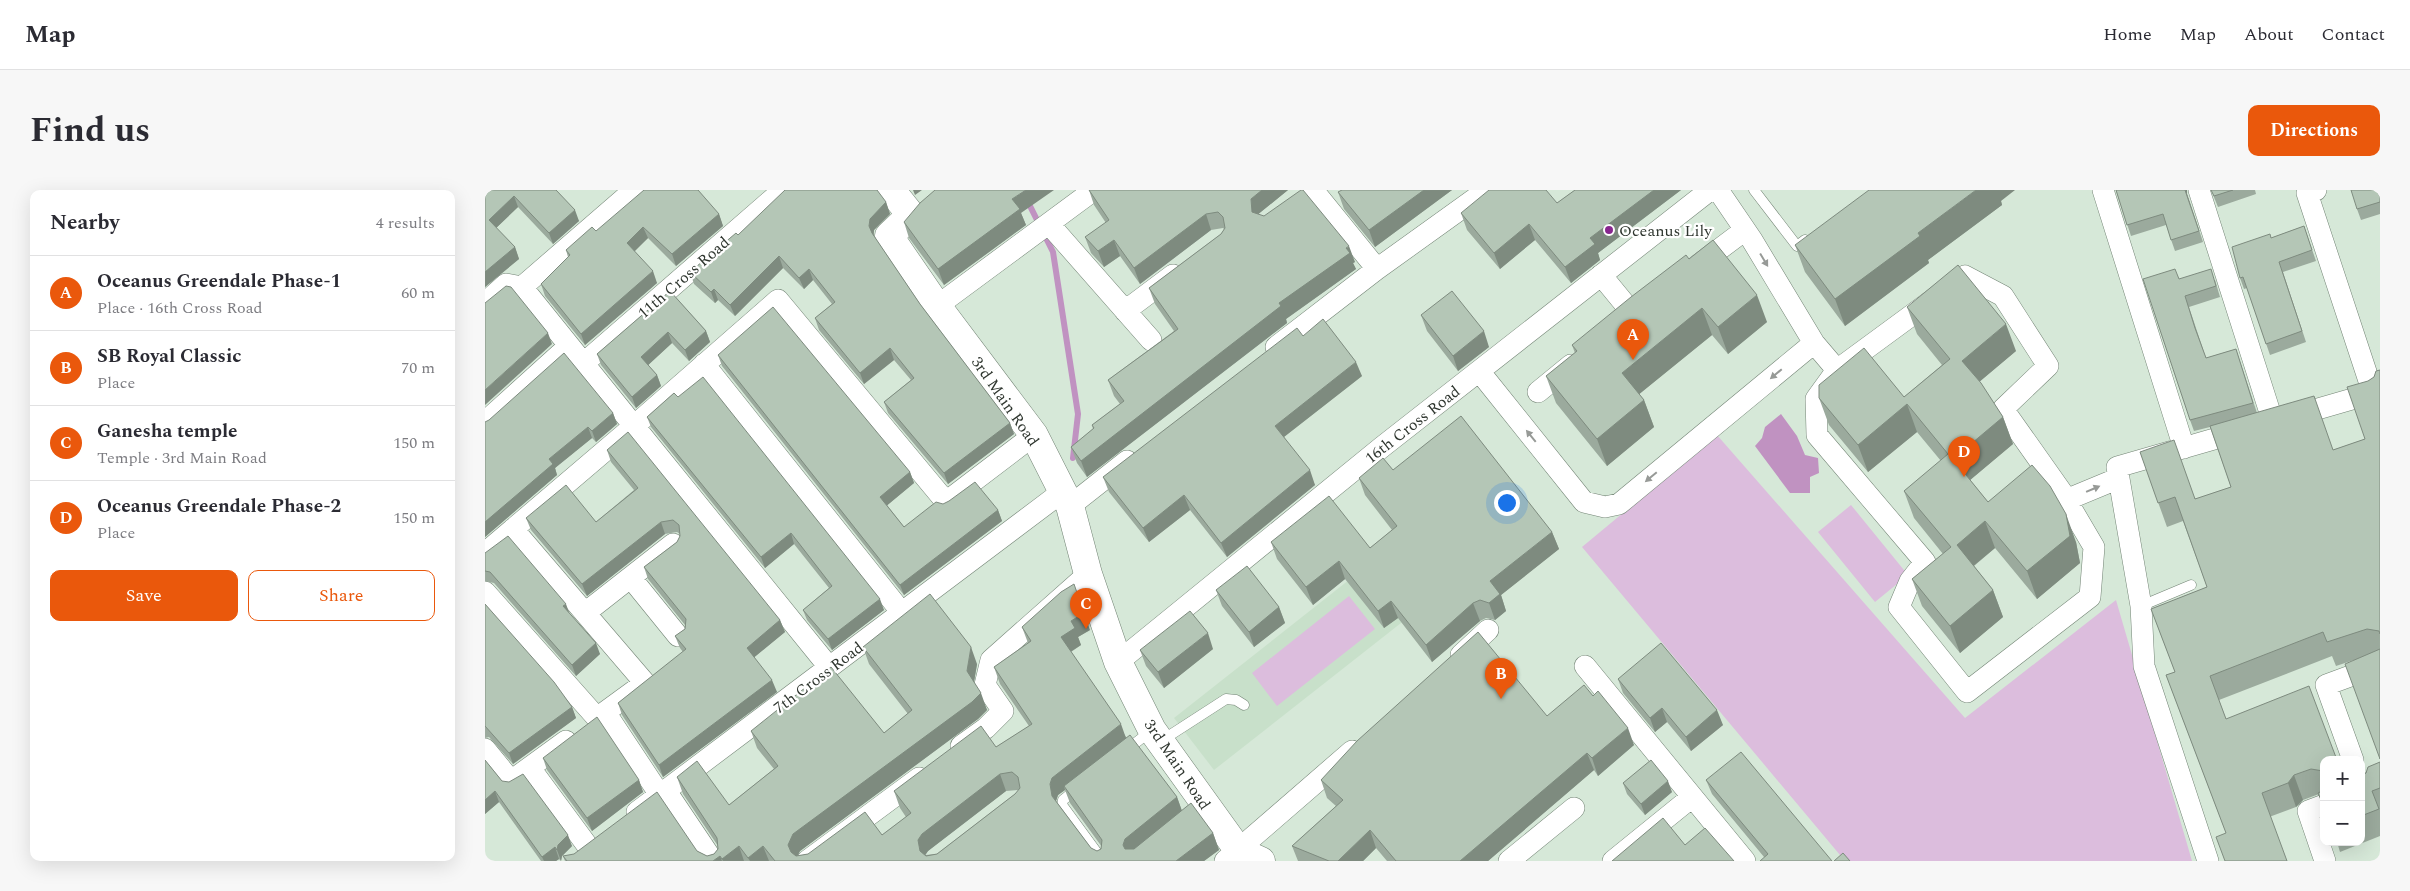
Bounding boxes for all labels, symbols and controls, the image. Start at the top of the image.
text: Map [25,17,75,53]
text: Home [2103,21,2152,48]
text: Map [2180,21,2216,48]
text: About [2244,21,2294,48]
text: Contact [2322,21,2385,48]
text: Find us [30,104,150,157]
button: Directions [2248,105,2380,156]
text: Nearby [50,207,120,239]
text: 4 results [376,211,435,235]
place label: Oceanus Lily [1619,219,1713,243]
marker: Oceanus Lily [1603,224,1615,236]
street label: 11th Cross Road [632,231,735,325]
one-way arrow [1759,254,1768,267]
text: Oceanus Greendale Phase-1 [97,267,341,296]
text: A [60,281,72,305]
text: 60 m [401,281,435,305]
text: Place · 16th Cross Road [97,296,262,320]
pin: A [1617,319,1649,360]
text: SB Royal Classic [97,342,241,371]
street label: 3rd Main Road [965,352,1045,451]
text: B [60,356,72,380]
text: 70 m [401,356,435,380]
one-way arrow [1770,368,1783,379]
text: Place [97,371,135,395]
street label: 16th Cross Road [1360,380,1465,470]
text: Ganesha temple [97,417,238,446]
one-way arrow [1525,429,1536,442]
text: C [60,431,72,455]
text: 150 m [393,431,435,455]
pin: D [1948,436,1980,477]
text: Temple · 3rd Main Road [97,446,267,470]
one-way arrow [1645,472,1658,483]
one-way arrow [2086,485,2100,493]
your location [1494,490,1520,516]
text: Oceanus Greendale Phase-2 [97,492,341,521]
text: D [60,506,72,530]
text: 150 m [393,506,435,530]
text: Place [97,521,135,545]
button: Save [50,570,238,621]
button: Share [248,570,435,621]
pin: C [1070,588,1102,629]
street label: 7th Cross Road [769,636,869,720]
pin: B [1485,658,1517,699]
street label: 3rd Main Road [1138,714,1216,815]
map controls [2320,756,2365,846]
button: + [2320,756,2365,801]
button: − [2320,801,2365,846]

